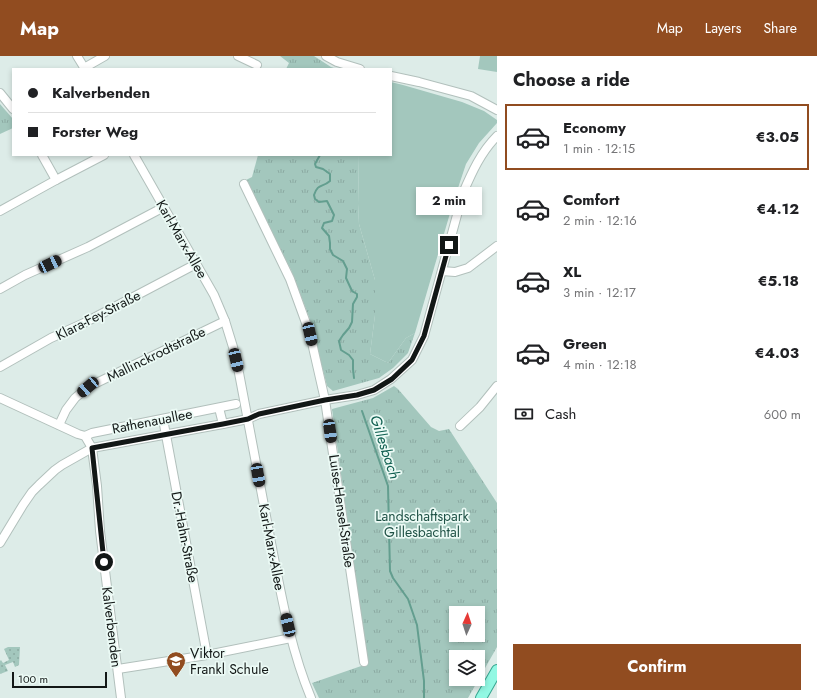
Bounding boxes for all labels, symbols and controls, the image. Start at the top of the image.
text: Map [20,15,59,42]
text: Map [657,18,683,38]
text: Layers [705,18,741,38]
text: Share [763,18,797,38]
text: Choose a ride [513,67,630,93]
text: Kalverbenden [52,82,150,104]
text: Economy [563,117,626,139]
icon: car [515,119,551,155]
text: Forster Weg [52,121,138,143]
text: €3.05 [756,126,799,148]
text: 1 min · 12:15 [563,139,635,158]
callout: 2 min [416,187,482,215]
text: Comfort [563,189,620,211]
text: 2 min [432,191,466,210]
icon: car [515,191,551,227]
street label: Karl-Marx-Allee [151,196,213,282]
text: €4.12 [756,198,799,220]
text: 2 min · 12:16 [563,211,637,230]
route end [440,236,458,254]
car [37,253,63,275]
text: XL [563,261,581,283]
icon: car [515,263,551,299]
text: €5.18 [758,270,799,292]
text: 3 min · 12:17 [563,283,636,302]
street label: Klara-Fey-Straße [52,285,144,345]
street label: Mallinckrodtstraße [103,321,209,387]
car [301,321,319,347]
text: Green [563,333,607,355]
icon: car [515,335,551,371]
text: €4.03 [755,342,799,364]
car [227,347,245,373]
text: 4 min · 12:18 [563,355,637,374]
car [75,375,101,399]
street label: Rathenauallee [110,403,194,439]
icon: cash [513,403,535,425]
text: Cash [545,403,576,425]
text: 600 m [764,405,801,424]
water label: Gillesbach [364,412,406,482]
car [322,418,338,444]
street label: Luise-Hensel-Straße [324,453,360,569]
car [250,462,266,488]
street label: Dr.-Hahn-Straße [166,490,204,584]
street label: Karl-Marx-Allee [254,502,290,592]
park label: Landschaftspark Gillesbachtal [375,506,470,542]
route start [95,553,113,571]
street label: Kalverbenden [97,586,127,668]
north arrow [449,606,485,642]
map controls [449,606,485,686]
car [279,612,297,638]
place label: Viktor Frankl Schule [190,643,269,679]
button: Confirm [513,644,801,690]
school or university icon: Viktor Frankl Schule [165,650,187,678]
button: layers [449,650,485,686]
scale bar [12,670,107,689]
text: 100 m [18,671,48,687]

